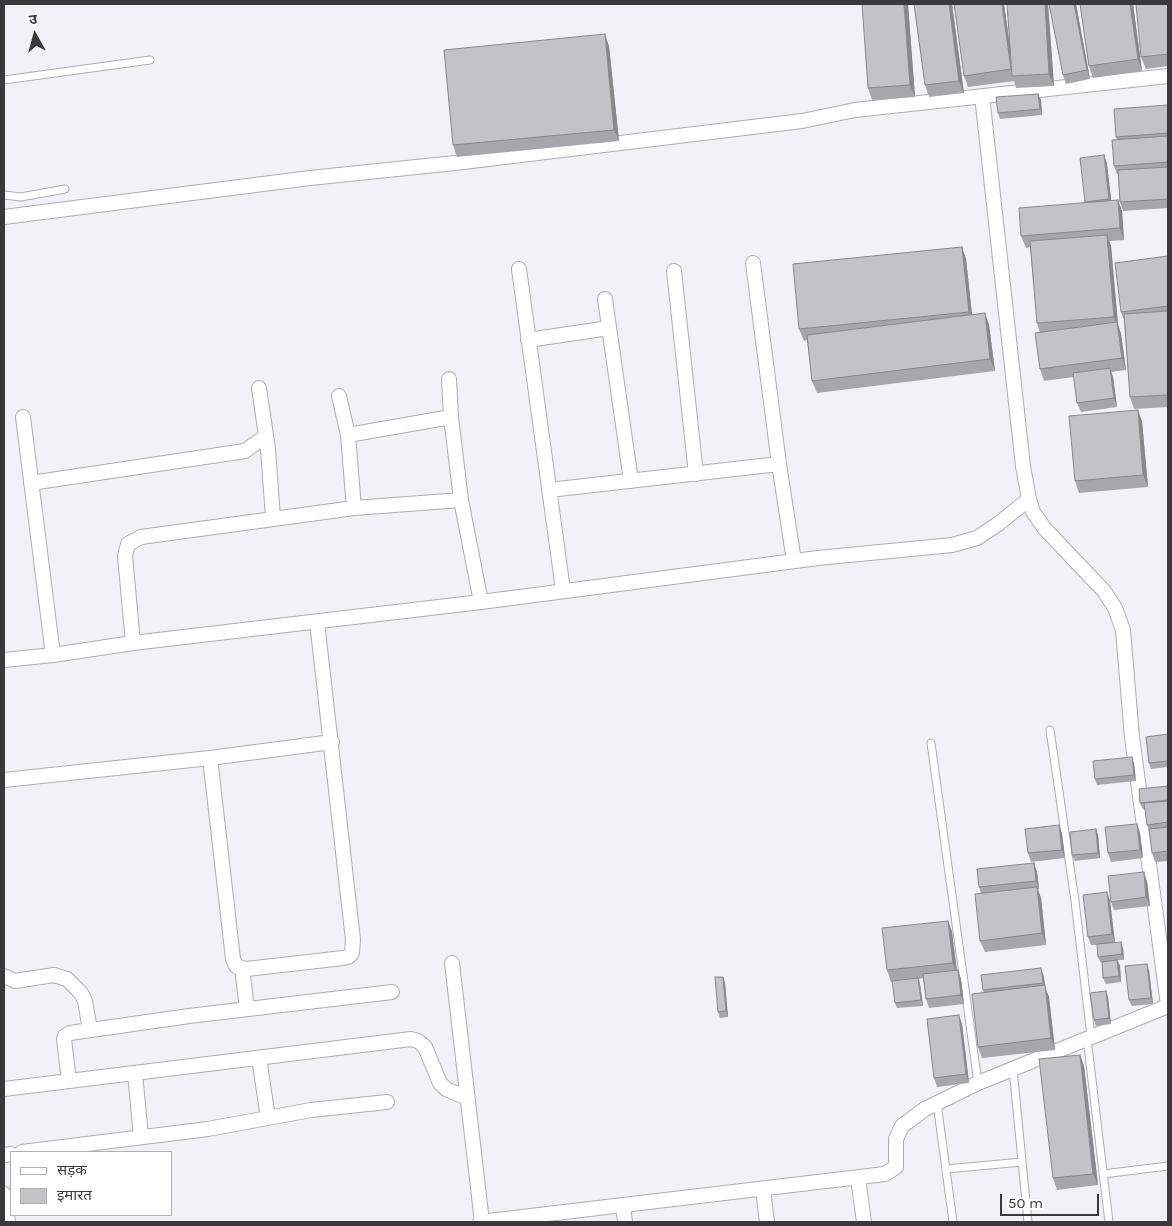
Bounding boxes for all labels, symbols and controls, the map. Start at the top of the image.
north arrow [10,10,60,60]
text: उ [28,11,38,29]
legend [10,1151,172,1216]
text: सड़क [57,1161,87,1179]
scale bar [1002,1184,1101,1216]
text: इमारत [57,1186,92,1204]
text: 50 m [1008,1194,1043,1212]

